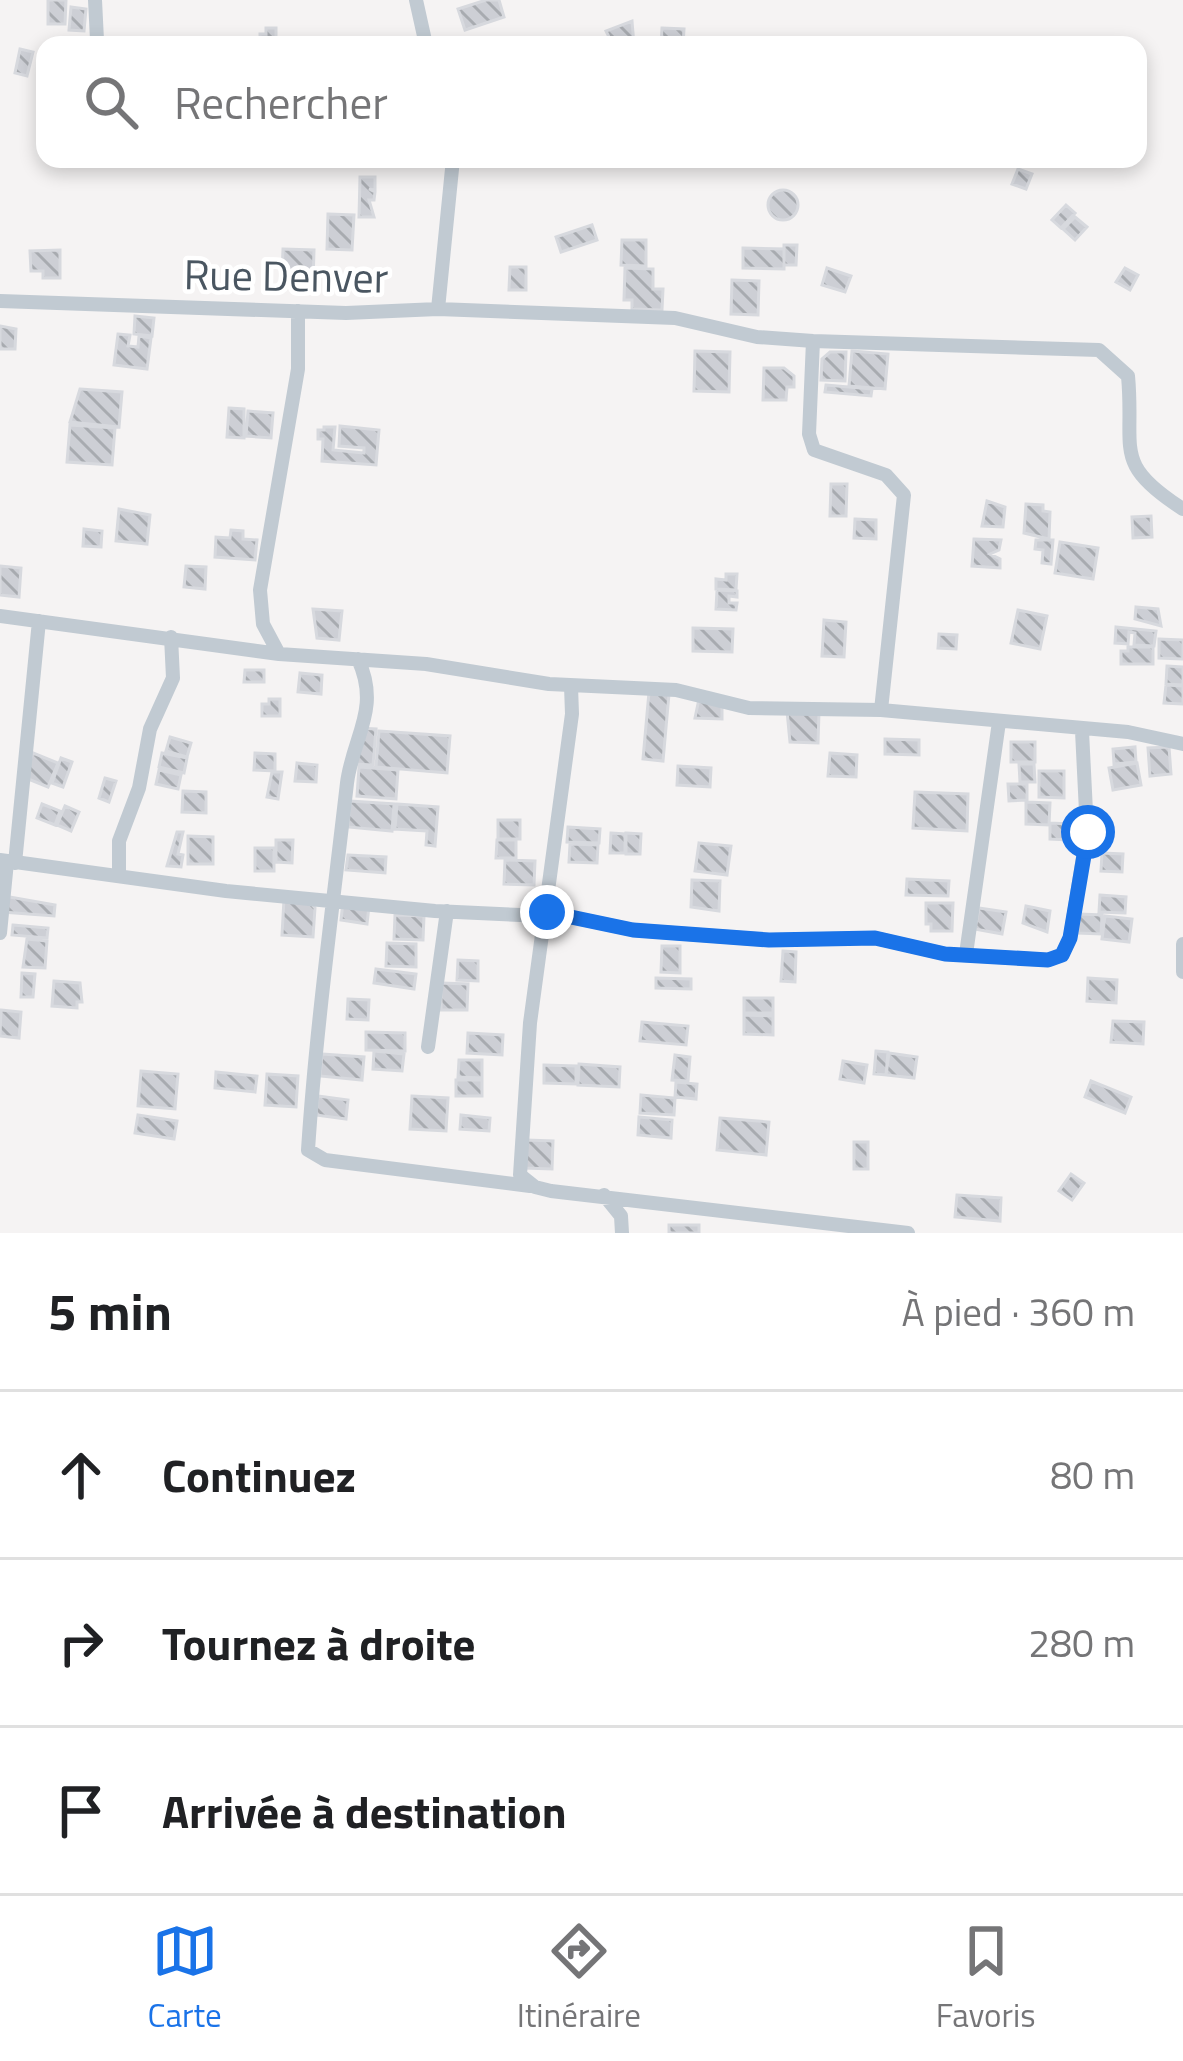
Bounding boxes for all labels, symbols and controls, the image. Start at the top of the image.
search box [36,36,1147,168]
text: Rechercher [174,68,388,136]
icon: search [78,69,144,135]
street label: Rue Denver [183,241,389,309]
route start [1061,805,1115,859]
route end [520,885,574,939]
text: 5 min [48,1272,172,1350]
text: À pied · 360 m [901,1282,1135,1341]
text: Continuez [162,1441,356,1509]
icon: ahead [48,1442,114,1508]
text: 80 m [1050,1445,1135,1504]
text: Tournez à droite [162,1609,476,1677]
icon: right [48,1610,114,1676]
text: 280 m [1028,1613,1135,1672]
text: Arrivée à destination [162,1777,567,1845]
icon: arrive [48,1778,114,1844]
tab: Carte [147,1918,222,2040]
tab: Itinéraire [517,1918,641,2040]
tab: Favoris [936,1918,1036,2040]

